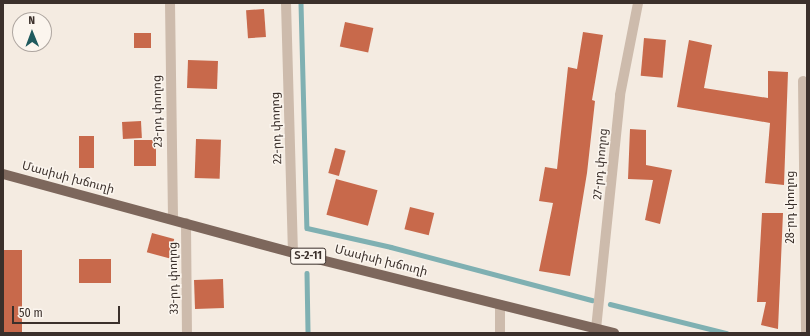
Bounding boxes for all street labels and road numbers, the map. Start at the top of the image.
street label: 23-րդ փողոց [150,75,166,147]
street label: 22-րդ փողոց [269,92,285,164]
street label: 27-րդ փողոց [591,128,611,200]
street label: Մասիսի խճուղի [20,159,116,197]
street label: 28-րդ փողոց [784,171,798,243]
street label: 33-րդ փողոց [166,242,182,314]
street label: Մասիսի խճուղի [333,242,429,280]
road number: Տ-2-11 [290,247,326,265]

